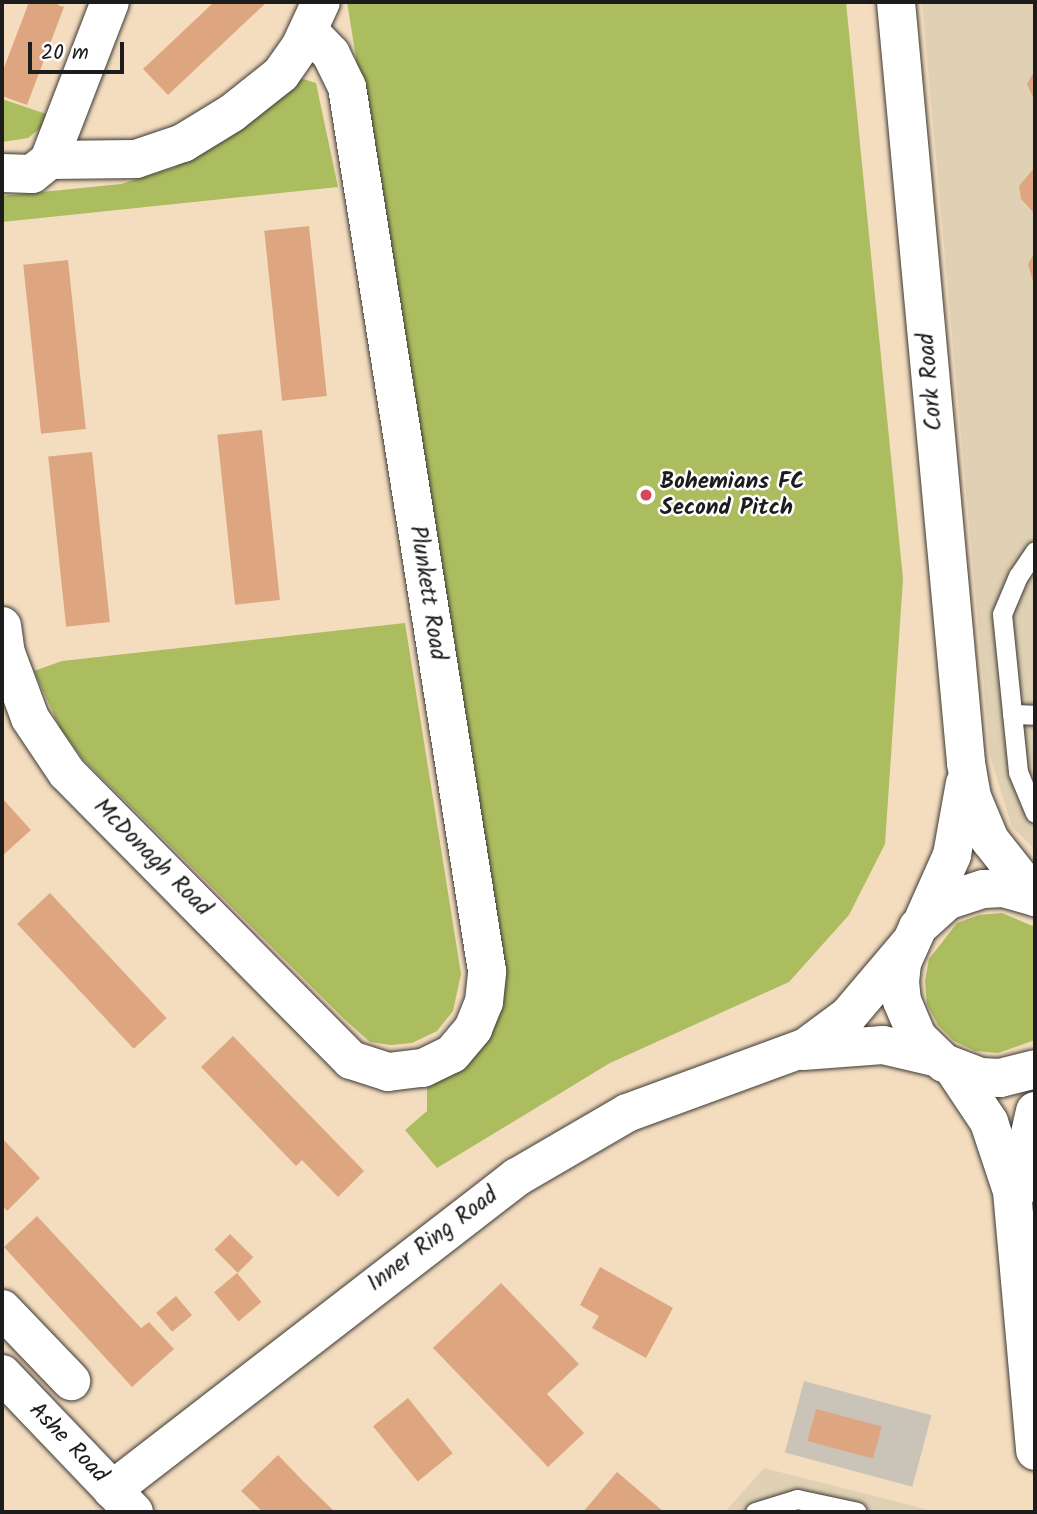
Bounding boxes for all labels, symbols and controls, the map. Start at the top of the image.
scale bar [32,28,128,72]
text: 20 m [41,37,89,70]
street label: Cork Road [913,332,949,432]
place label: Bohemians FC Second Pitch [660,468,805,522]
marker: Bohemians FC Second Pitch [638,487,654,503]
street label: Plunkett Road [403,524,451,662]
street label: McDonagh Road [87,793,217,923]
street label: Inner Ring Road [362,1182,504,1298]
street label: Ashe Road [23,1397,113,1489]

